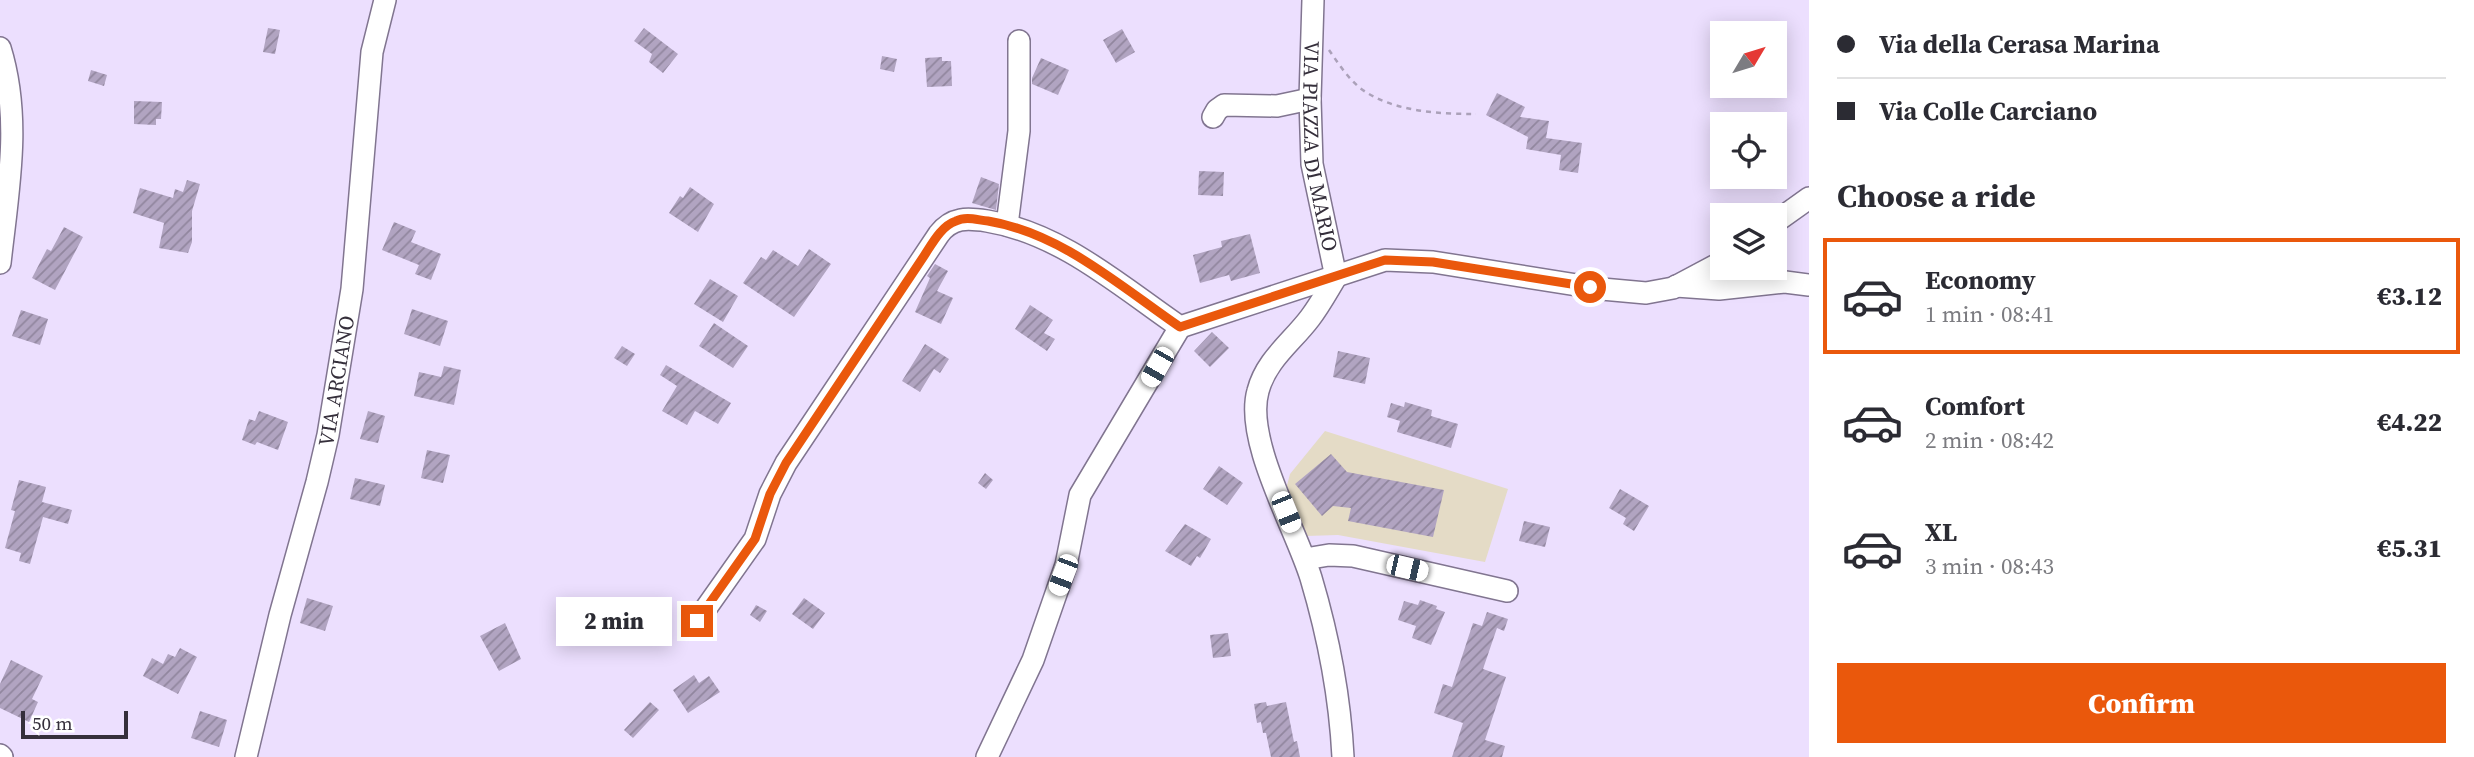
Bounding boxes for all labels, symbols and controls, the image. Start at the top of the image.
north arrow [1710,21,1787,98]
map controls [1710,21,1787,280]
text: Via della Cerasa Marina [1879,26,2160,62]
street label: VIA PIAZZA DI MARIO [1296,40,1345,254]
text: Via Colle Carciano [1879,93,2097,129]
button: locate [1710,112,1787,189]
text: Choose a ride [1837,174,2036,218]
button: layers [1710,203,1787,280]
text: Economy [1925,262,2036,298]
icon: car [1841,265,1904,328]
route start [1574,271,1606,303]
text: €3.12 [2377,278,2442,314]
text: 1 min · 08:41 [1925,298,2054,330]
street label: VIA ARCIANO [311,313,361,449]
car [1138,344,1177,390]
text: Comfort [1925,388,2025,424]
icon: car [1841,391,1904,454]
text: €4.22 [2377,404,2442,440]
text: 2 min · 08:42 [1925,424,2054,456]
car [1269,489,1304,535]
text: XL [1925,514,1957,550]
icon: car [1841,517,1904,580]
text: €5.31 [2377,530,2442,566]
text: 3 min · 08:43 [1925,550,2054,582]
car [1046,552,1081,598]
car [1385,553,1430,583]
callout: 2 min [557,596,672,646]
text: 2 min [584,605,644,637]
route end [681,605,713,637]
button: Confirm [1837,663,2446,743]
scale bar [21,708,128,740]
text: 50 m [32,710,73,736]

